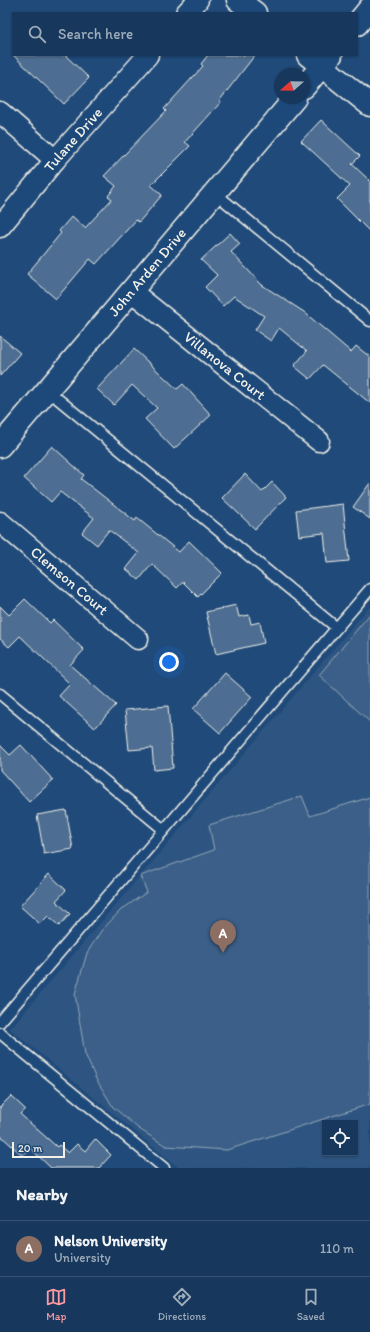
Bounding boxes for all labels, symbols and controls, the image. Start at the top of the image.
search box [12,12,358,56]
icon: search [26,23,48,45]
text: Search here [58,25,133,43]
north arrow [274,68,310,104]
street label: Tulane Drive [40,104,106,175]
street label: John Arden Drive [105,224,190,320]
street label: Villanova Court [180,328,270,404]
street label: Clemson Court [27,543,112,619]
your location [159,652,179,672]
pin: A [210,920,236,953]
map controls [322,1120,358,1156]
button: locate [322,1120,358,1156]
scale bar [12,1140,65,1159]
text: 20 m [18,1142,42,1155]
text: Nearby [16,1184,68,1204]
text: Nelson University [54,1232,167,1250]
text: A [25,1241,33,1256]
text: 110 m [320,1241,354,1256]
text: University [54,1250,111,1265]
tab: Map [45,1286,67,1323]
tab: Directions [158,1286,206,1323]
tab: Saved [297,1286,325,1323]

